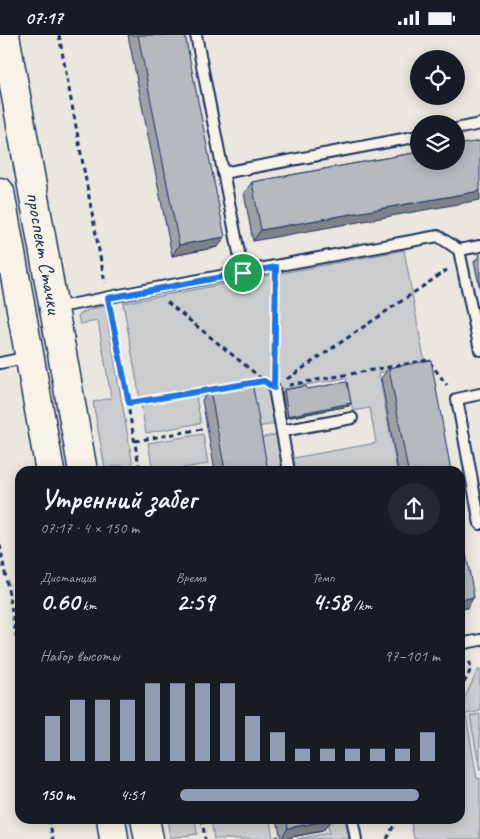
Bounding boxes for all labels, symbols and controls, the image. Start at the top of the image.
text: 07:17 [25,6,63,30]
map controls [410,50,465,170]
button: locate [410,50,465,105]
button: layers [410,115,465,170]
street label: проспект Стачки [20,190,68,317]
pin [222,252,264,294]
icon: arrive [229,259,257,287]
text: Утренний забег [40,481,196,516]
button: share [388,483,440,535]
text: 07:17 · 4 × 150 m [40,518,139,538]
text: Дистанция [40,569,96,586]
text: Время [176,569,206,586]
text: Темп [312,569,335,586]
text: 0.60 [40,586,79,618]
text: 2:59 [176,586,214,618]
text: 4:58 [312,586,350,618]
text: km [79,597,96,614]
text: /km [350,597,372,614]
text: Набор высоты [40,646,119,666]
text: 97–101 m [384,646,440,666]
text: 150 m [40,785,74,805]
text: 4:51 [120,785,145,805]

